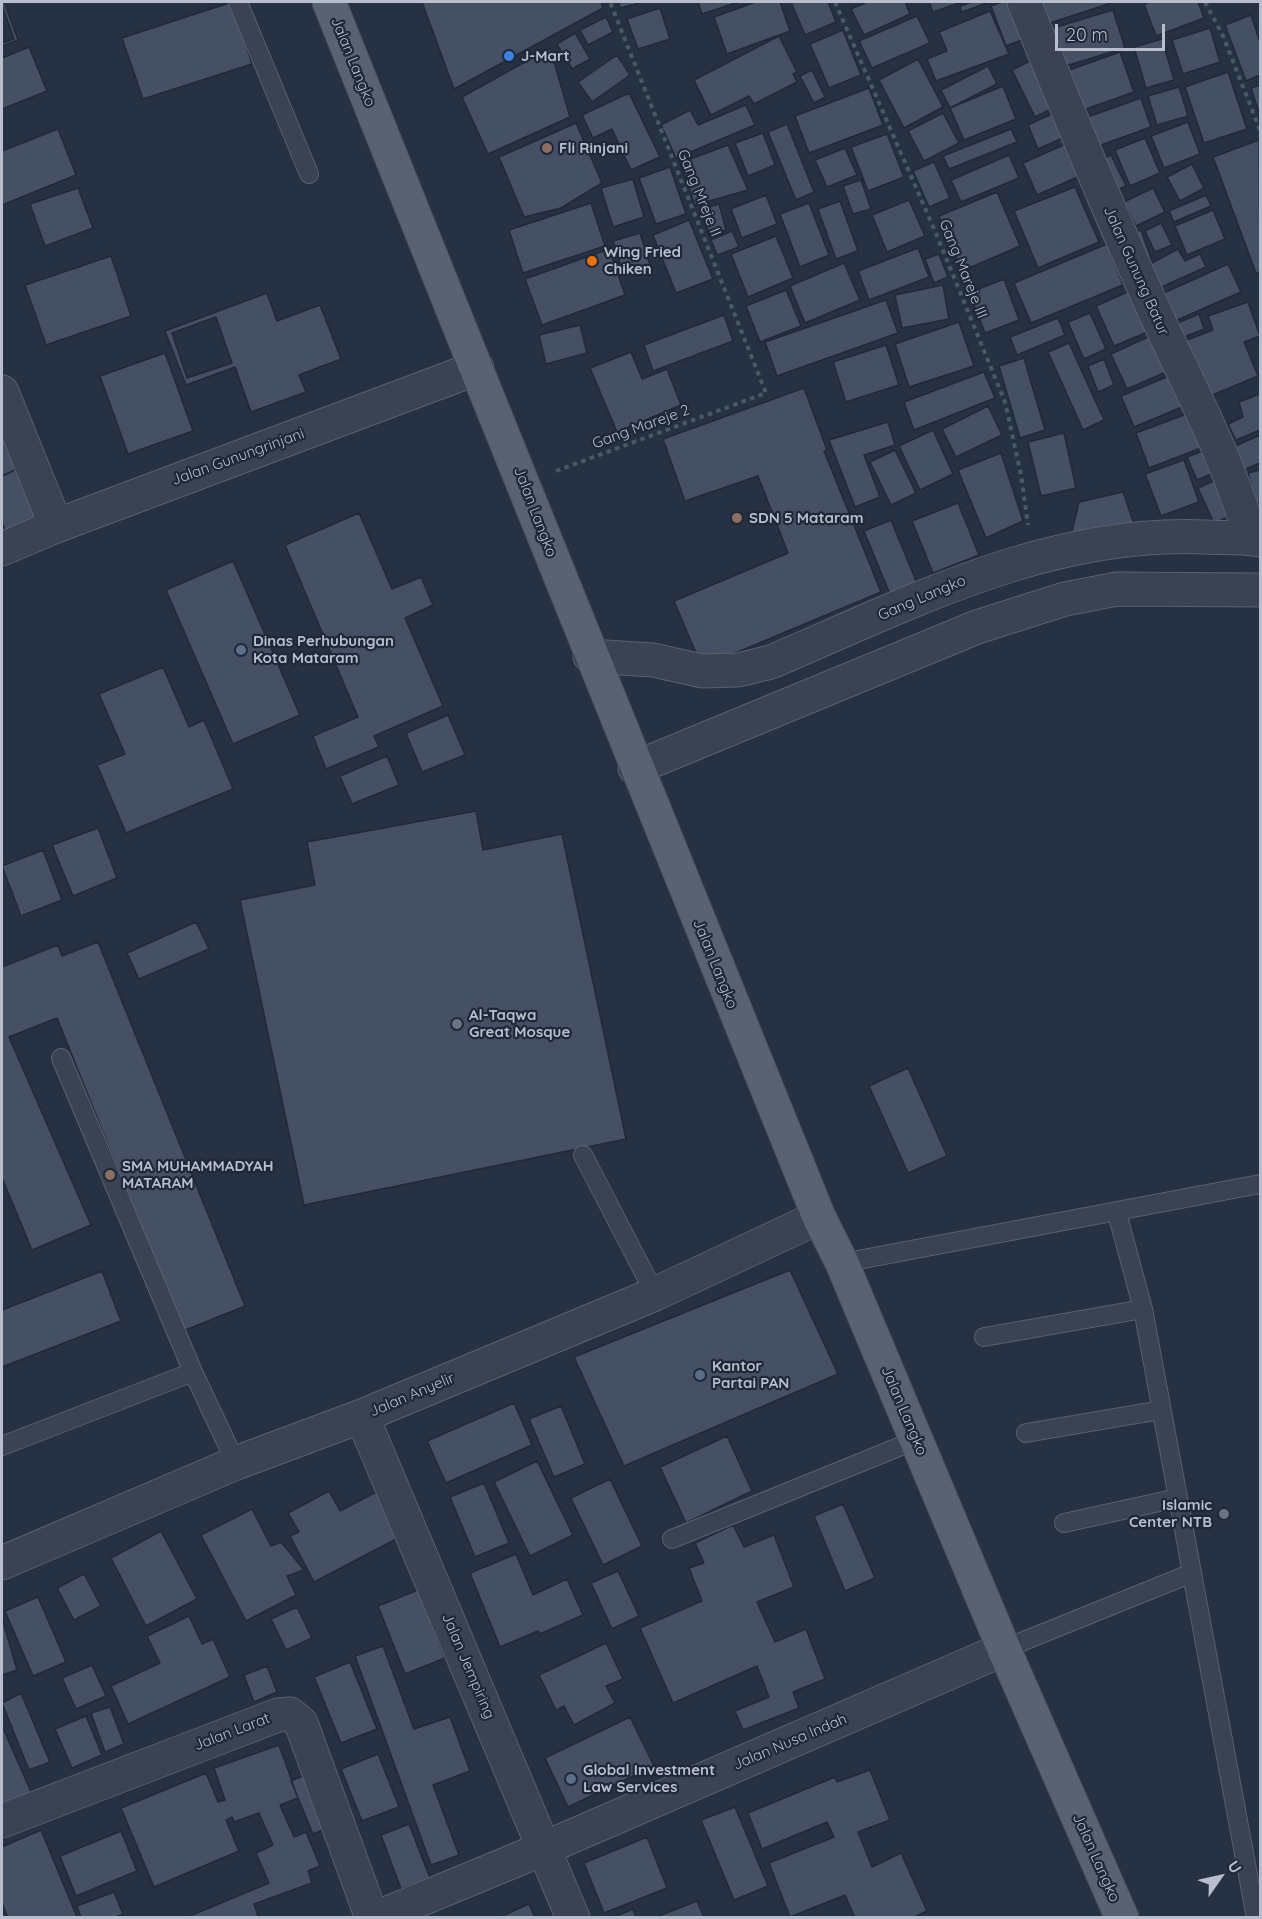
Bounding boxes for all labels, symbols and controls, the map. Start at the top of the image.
scale bar [1058,12,1168,50]
street label: Jalan Langko [327,15,379,109]
text: 20 m [1066,23,1108,46]
place label: J-Mart [521,47,570,65]
marker: J-Mart [502,49,516,63]
place label: Fli Rinjani [559,139,628,157]
marker: Fli Rinjani [540,141,554,155]
street label: Gang Mreje II [673,147,725,239]
street label: Jalan Gunung Batur [1099,204,1173,338]
street label: Gang Mareje III [935,217,991,321]
place label: Wing Fried Chiken [604,243,681,278]
marker: Wing Fried Chiken [585,254,599,268]
street label: Gang Mareje 2 [590,401,692,453]
street label: Jalan Gunungrinjani [169,425,307,489]
street label: Jalan Langko [510,465,560,559]
place label: SDN 5 Mataram [749,509,864,527]
marker: SDN 5 Mataram [730,511,744,525]
street label: Gang Langko [875,571,969,625]
place label: Dinas Perhubungan Kota Mataram [253,632,394,667]
marker: Dinas Perhubungan Kota Mataram [234,643,248,657]
street label: Jalan Langko [689,917,741,1011]
place label: Al-Taqwa Great Mosque [469,1006,570,1041]
marker: Al-Taqwa Great Mosque [450,1017,464,1031]
place label: SMA MUHAMMADYAH MATARAM [122,1157,273,1192]
marker: SMA MUHAMMADYAH MATARAM [103,1168,117,1182]
place label: Kantor Partai PAN [712,1357,789,1392]
street label: Jalan Langko [877,1364,931,1458]
marker: Kantor Partai PAN [693,1368,707,1382]
street label: Jalan Anyelir [367,1369,457,1421]
place label: Islamic Center NTB [1129,1496,1212,1531]
marker: Islamic Center NTB [1217,1507,1231,1521]
street label: Jalan Jempiring [438,1610,498,1722]
street label: Jalan Larat [192,1709,272,1755]
street label: Jalan Nusa Indah [730,1710,850,1774]
place label: Global Investment Law Services [583,1761,715,1796]
marker: Global Investment Law Services [564,1772,578,1786]
street label: Jalan Langko [1068,1811,1124,1905]
north arrow [1190,1847,1250,1907]
text: U [1223,1857,1246,1877]

